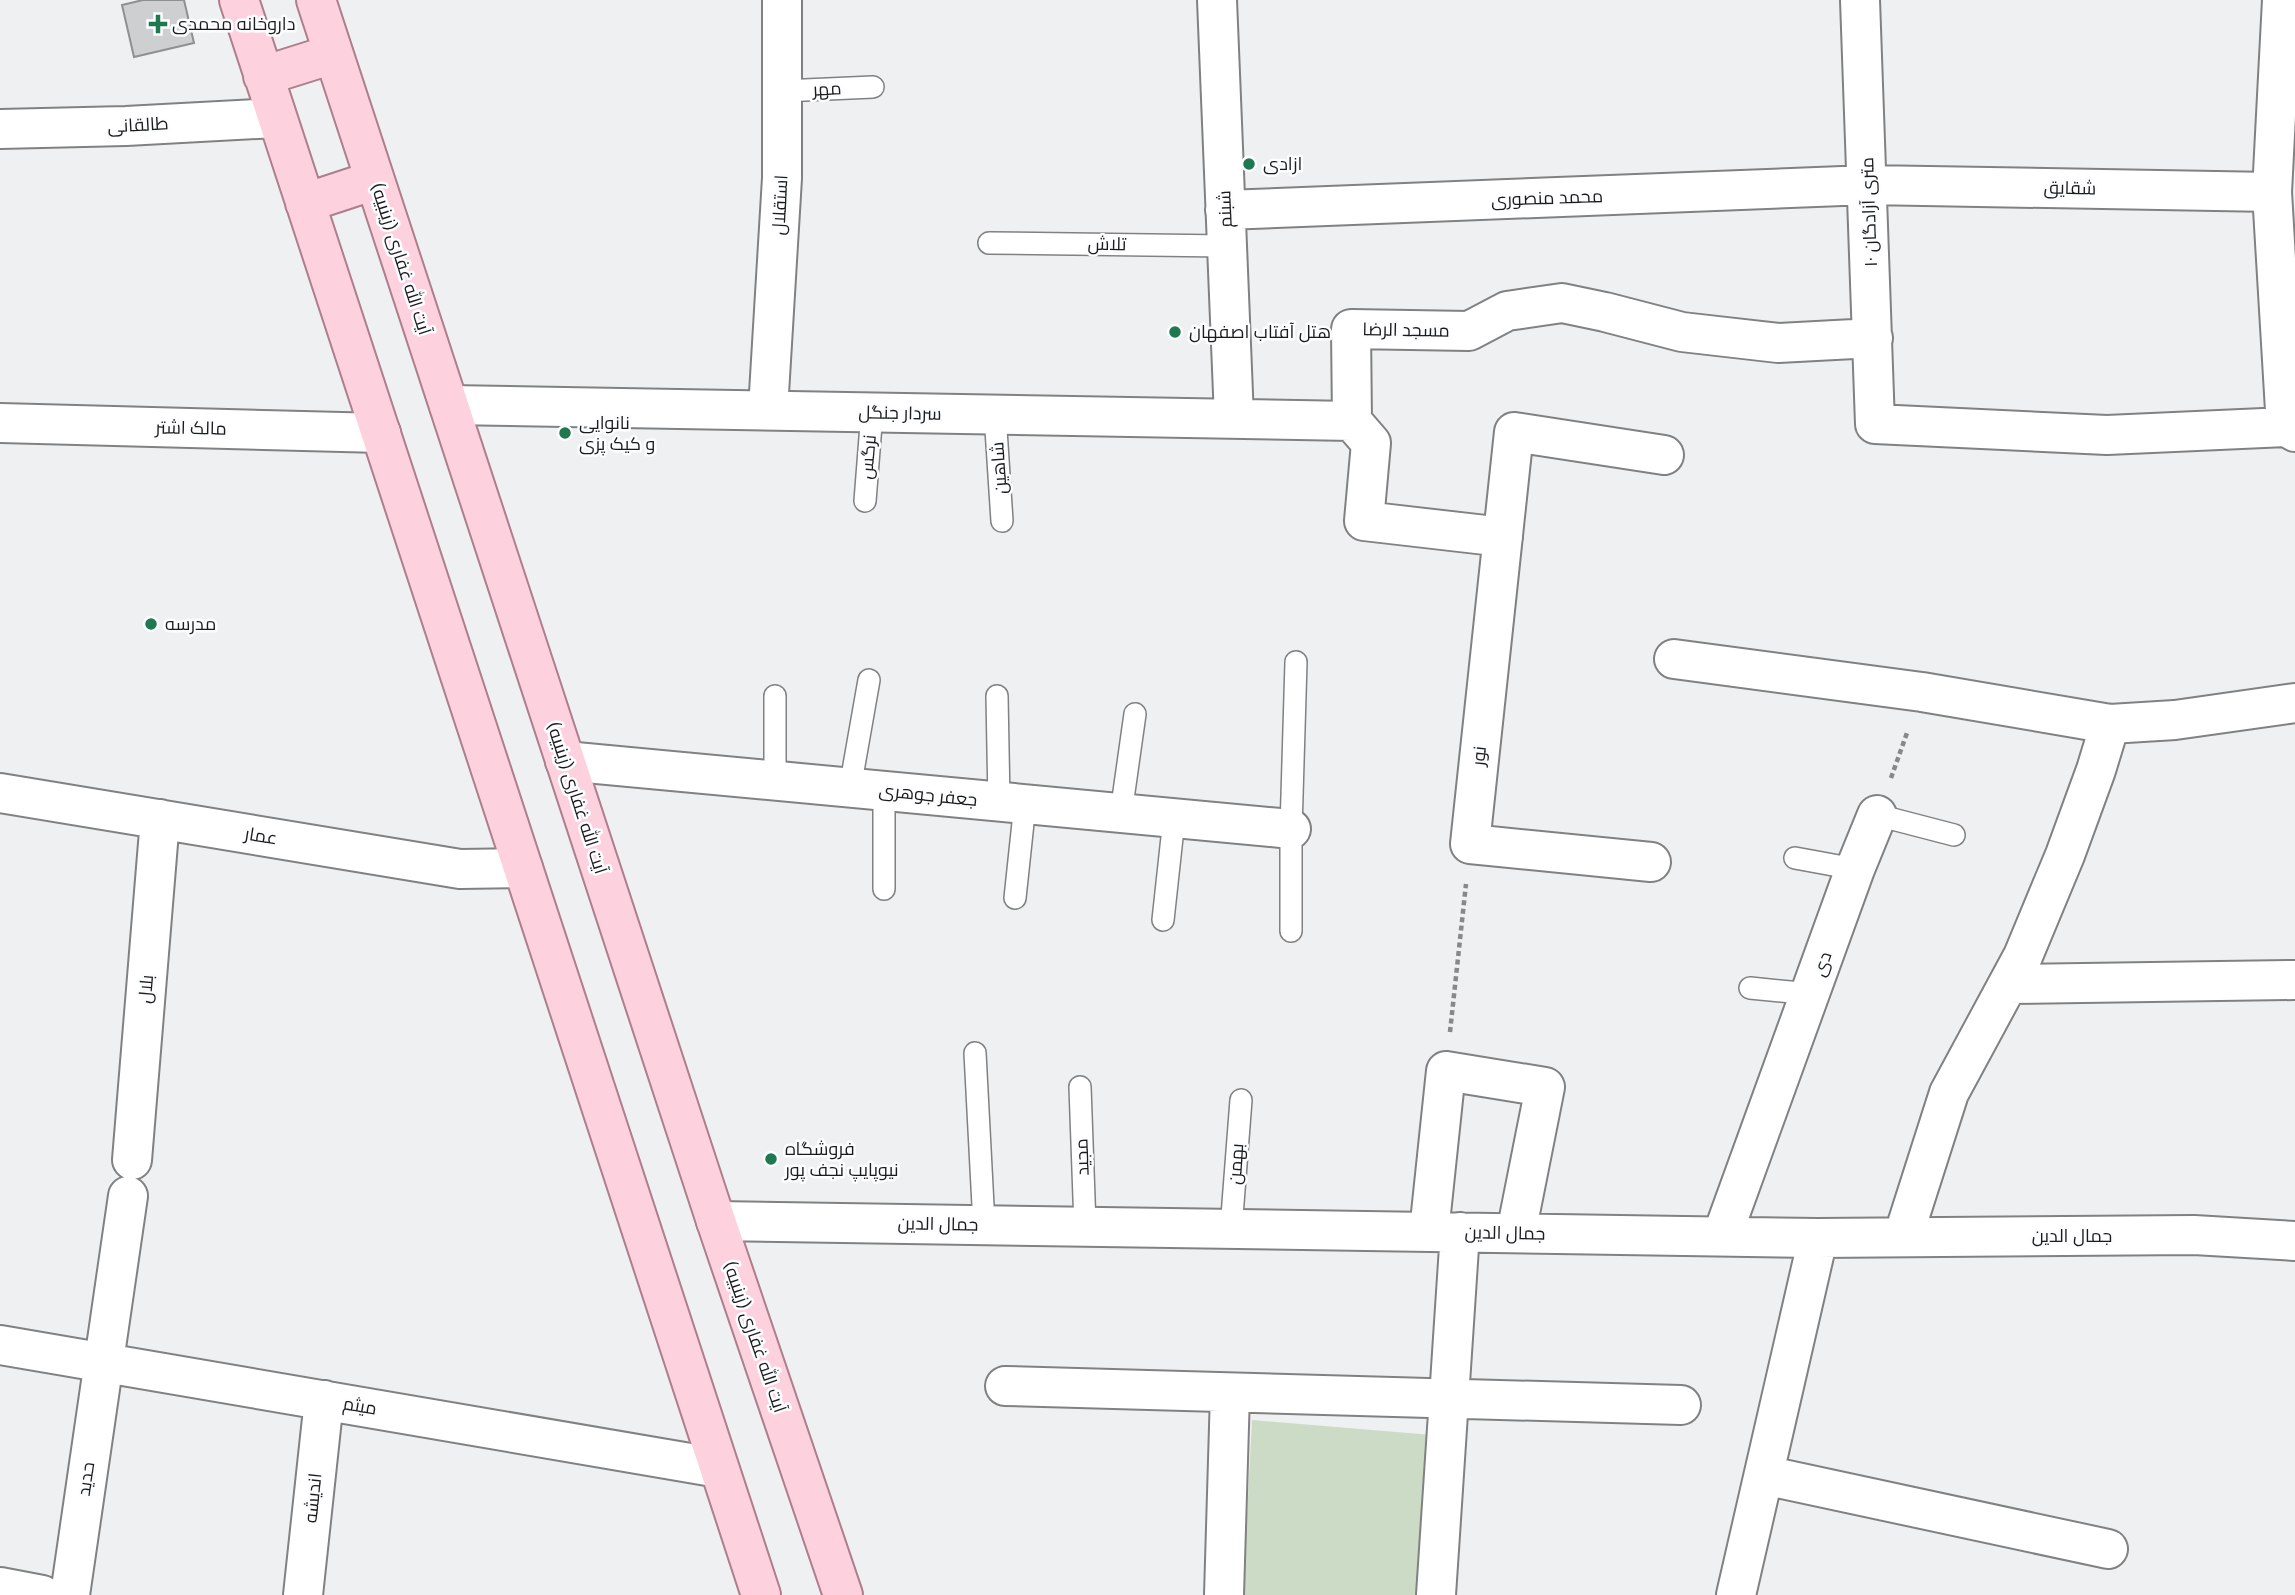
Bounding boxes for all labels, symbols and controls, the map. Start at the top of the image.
place label: داروخانه محمدی [172,13,295,35]
marker: داروخانه محمدی [150,16,166,32]
street label: مهر [811,77,842,101]
street label: طالقانی [107,112,169,138]
place label: ازادی [1263,153,1302,175]
marker: ازادی [1241,156,1257,172]
street label: ۱۰ متری آزادگان [1856,157,1882,267]
street label: استقلال [767,174,793,236]
street label: شقایق [2043,177,2097,200]
street label: آیت الله غفاری (زینبیه) [366,180,437,338]
street label: محمد منصوری [1491,185,1603,211]
street label: شبنم [1213,190,1238,228]
street label: تلاش [1087,233,1127,255]
street label: مسجد الرضا [1362,318,1450,342]
place label: هتل آفتاب اصفهان [1189,321,1331,343]
marker: هتل آفتاب اصفهان [1167,324,1183,340]
street label: سردار جنگل [858,401,942,425]
place label: نانوایی و کیک پزی [579,412,655,456]
street label: مالک اشتر [154,416,227,440]
marker: نانوایی و کیک پزی [557,425,573,441]
street label: نرگس [855,434,881,480]
street label: شاهین [986,441,1012,495]
place label: مدرسه [165,613,216,635]
marker: مدرسه [143,616,159,632]
street label: آیت الله غفاری (زینبیه) [542,719,613,877]
street label: نور [1467,745,1491,768]
street label: جعفر جوهری [878,779,978,811]
street label: عمار [242,822,279,849]
street label: دی [1808,949,1836,979]
street label: بلال [134,974,158,1004]
place label: فروشگاه نیوپایپ نجف پور [784,1138,899,1182]
street label: مجید [1070,1138,1094,1176]
street label: بهمن [1224,1143,1248,1185]
marker: فروشگاه نیوپایپ نجف پور [763,1151,779,1167]
street label: جمال الدین [897,1212,979,1236]
street label: جمال الدین [1464,1221,1546,1245]
street label: جمال الدین [2032,1225,2112,1247]
street label: آیت الله غفاری (زینبیه) [719,1258,792,1416]
street label: میثم [341,1392,379,1421]
street label: حدید [73,1461,99,1497]
street label: اندیشه [299,1472,327,1524]

